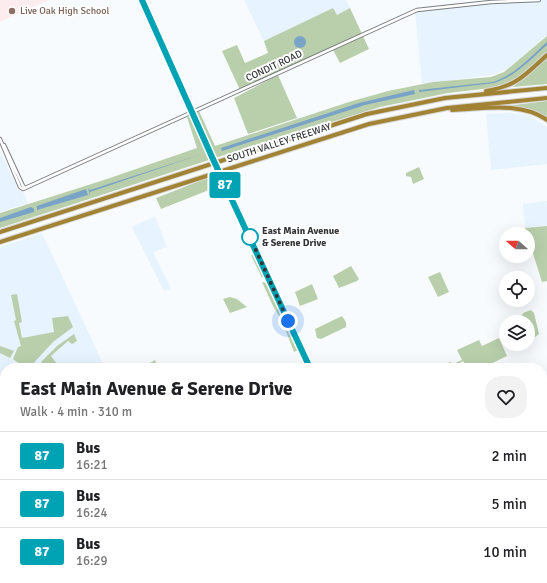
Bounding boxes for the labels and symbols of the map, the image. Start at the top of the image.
place label: Live Oak High School [20,5,109,17]
marker: Live Oak High School [7,6,17,16]
street label: CONDIT ROAD [244,48,304,84]
street label: SOUTH VALLEY FREEWAY [226,121,332,165]
line badge: 87 [207,172,243,198]
place label: East Main Avenue & Serene Drive [262,225,339,249]
north arrow [499,227,535,263]
marker: East Main Avenue & Serene Drive [241,228,259,246]
your location [278,311,298,331]

